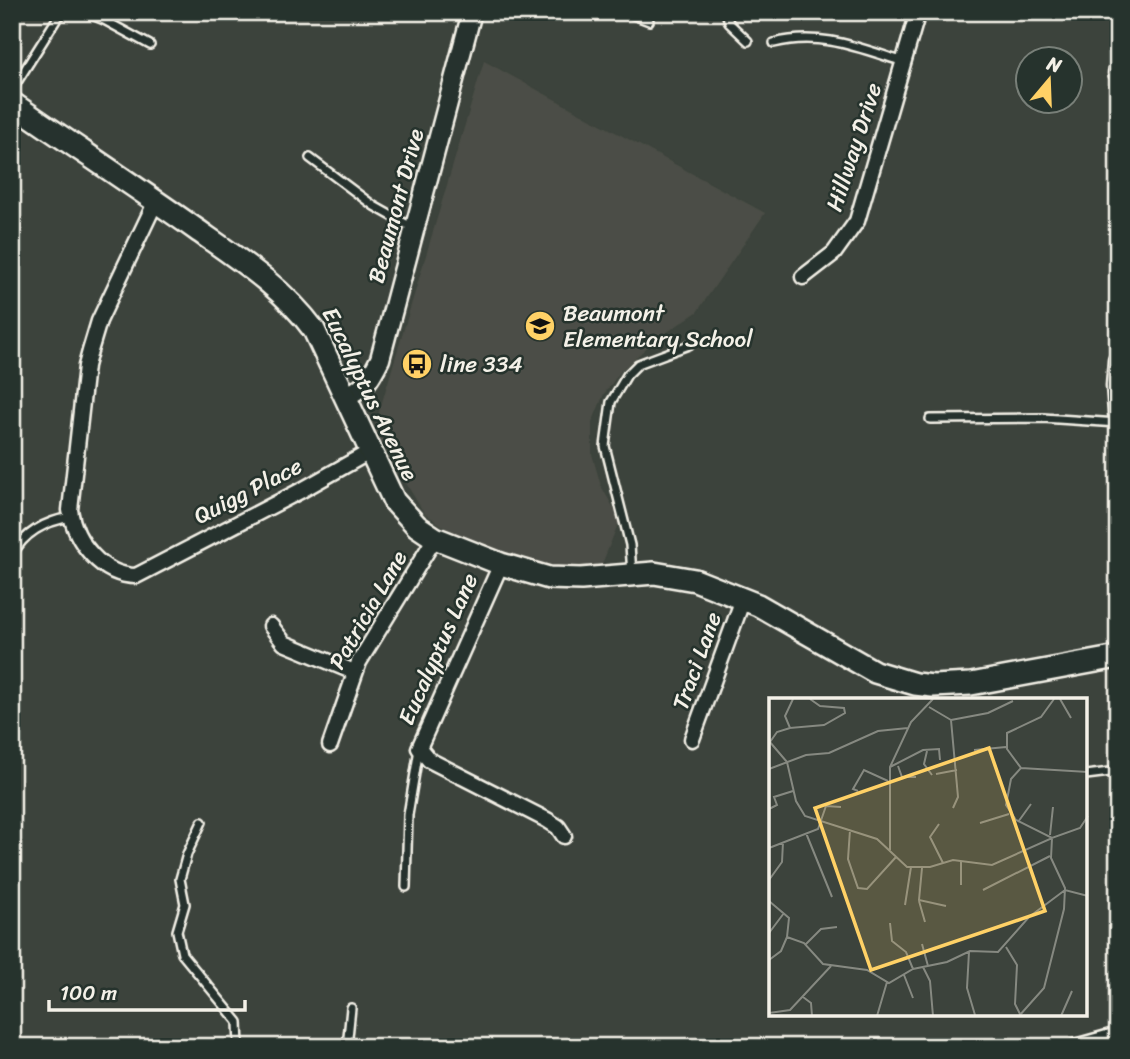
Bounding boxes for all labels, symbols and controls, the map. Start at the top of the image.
north arrow [1014,46,1084,116]
text: N [1042,46,1067,82]
street label: Hillway Drive [814,77,894,217]
street label: Beaumont Drive [356,124,436,288]
place label: Beaumont Elementary School [563,293,753,360]
street label: Eucalyptus Avenue [310,300,430,488]
school or university icon: Beaumont Elementary School [523,309,557,343]
place label: line 334 [440,344,523,385]
bus stop icon: line 334 [400,347,434,381]
street label: Quigg Place [186,446,310,536]
street label: Patricia Lane [317,542,419,678]
street label: Eucalyptus Lane [386,566,490,732]
street label: Traci Lane [660,606,734,716]
inset map [769,698,1088,1017]
scale bar [49,968,245,1012]
text: 100 m [60,974,117,1012]

